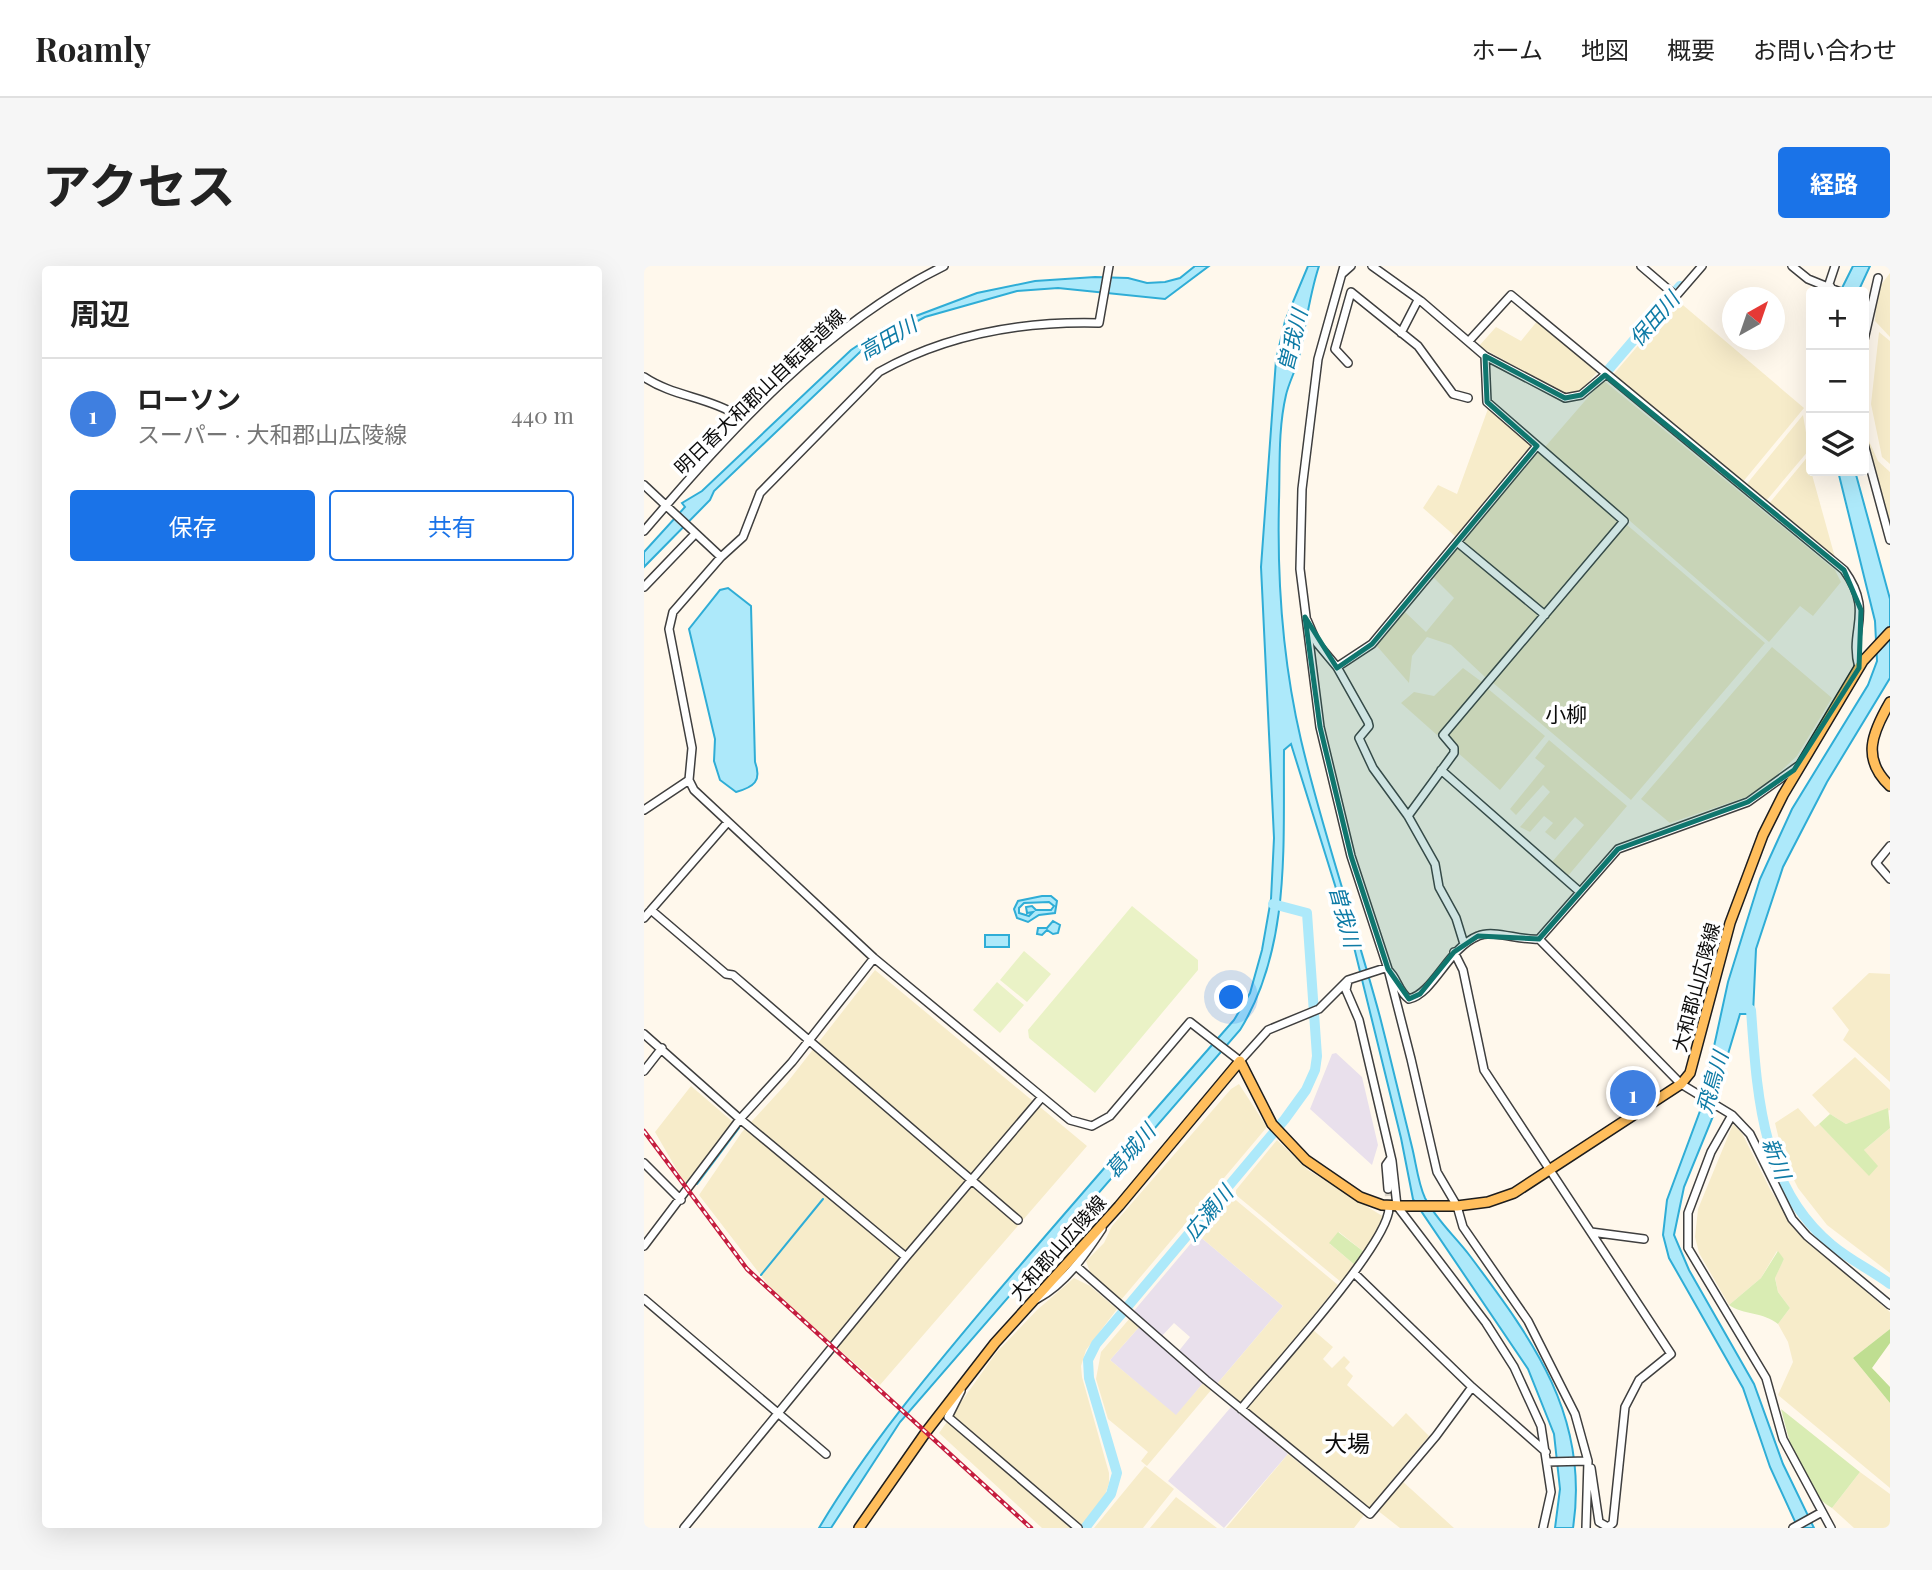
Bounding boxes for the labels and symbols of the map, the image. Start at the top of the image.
water label: 保田川 [1622,284,1686,351]
north arrow [1722,287,1785,350]
street label: 明日香大和郡山自転車道線 [668,302,850,480]
water label: 曽我川 [1270,304,1313,374]
water label: 高田川 [853,308,923,365]
district label: 小柳 [1545,699,1587,727]
water label: 曽我川 [1324,882,1368,952]
street label: 大和郡山広陵線 [1665,919,1725,1055]
your location [1214,980,1248,1014]
water label: 飛鳥川 [1689,1046,1734,1116]
pin: 1 [1610,1067,1656,1119]
water label: 葛城川 [1098,1116,1162,1183]
water label: 新川 [1757,1133,1799,1184]
water label: 広瀬川 [1176,1177,1239,1245]
street label: 大和郡山広陵線 [1003,1189,1111,1305]
district label: 大場 [1324,1427,1370,1458]

